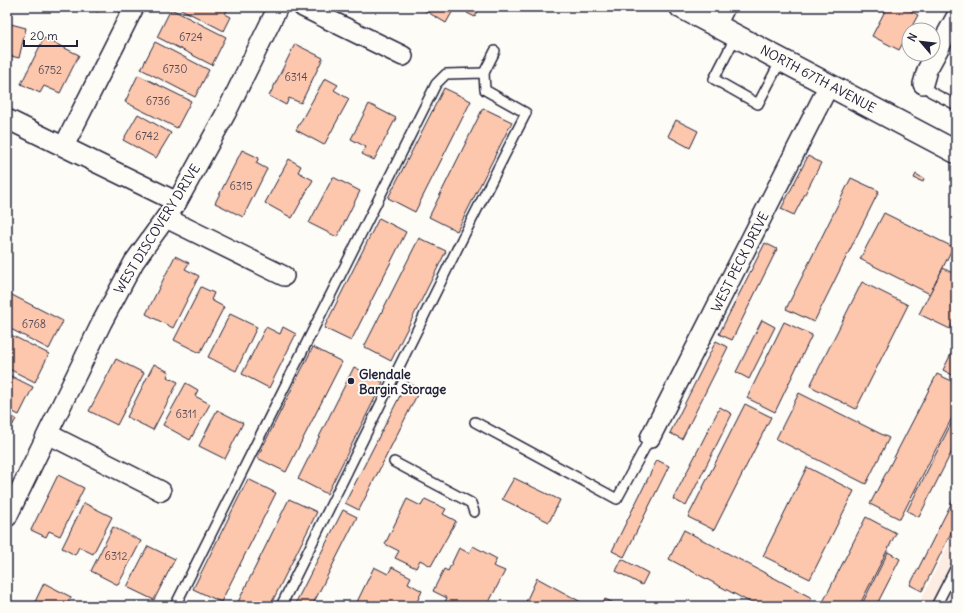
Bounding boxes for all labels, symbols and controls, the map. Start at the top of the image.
scale bar [24,22,77,48]
north arrow [901,22,941,62]
text: 20 m [30,28,58,43]
house number: 6724 [179,30,203,44]
text: N [904,31,920,44]
street label: NORTH 67TH AVENUE [757,41,879,117]
house number: 6730 [162,62,188,76]
house number: 6752 [38,63,62,77]
house number: 6314 [284,70,308,84]
house number: 6736 [146,94,170,108]
house number: 6742 [135,129,159,143]
street label: WEST DISCOVERY DRIVE [110,161,204,297]
house number: 6315 [229,179,253,193]
street label: WEST PECK DRIVE [707,209,773,315]
house number: 6768 [22,317,46,331]
place label: Glendale Bargin Storage [359,366,446,398]
marker: Glendale Bargin Storage [346,376,356,386]
house number: 6311 [175,407,197,421]
house number: 6312 [105,549,127,563]

